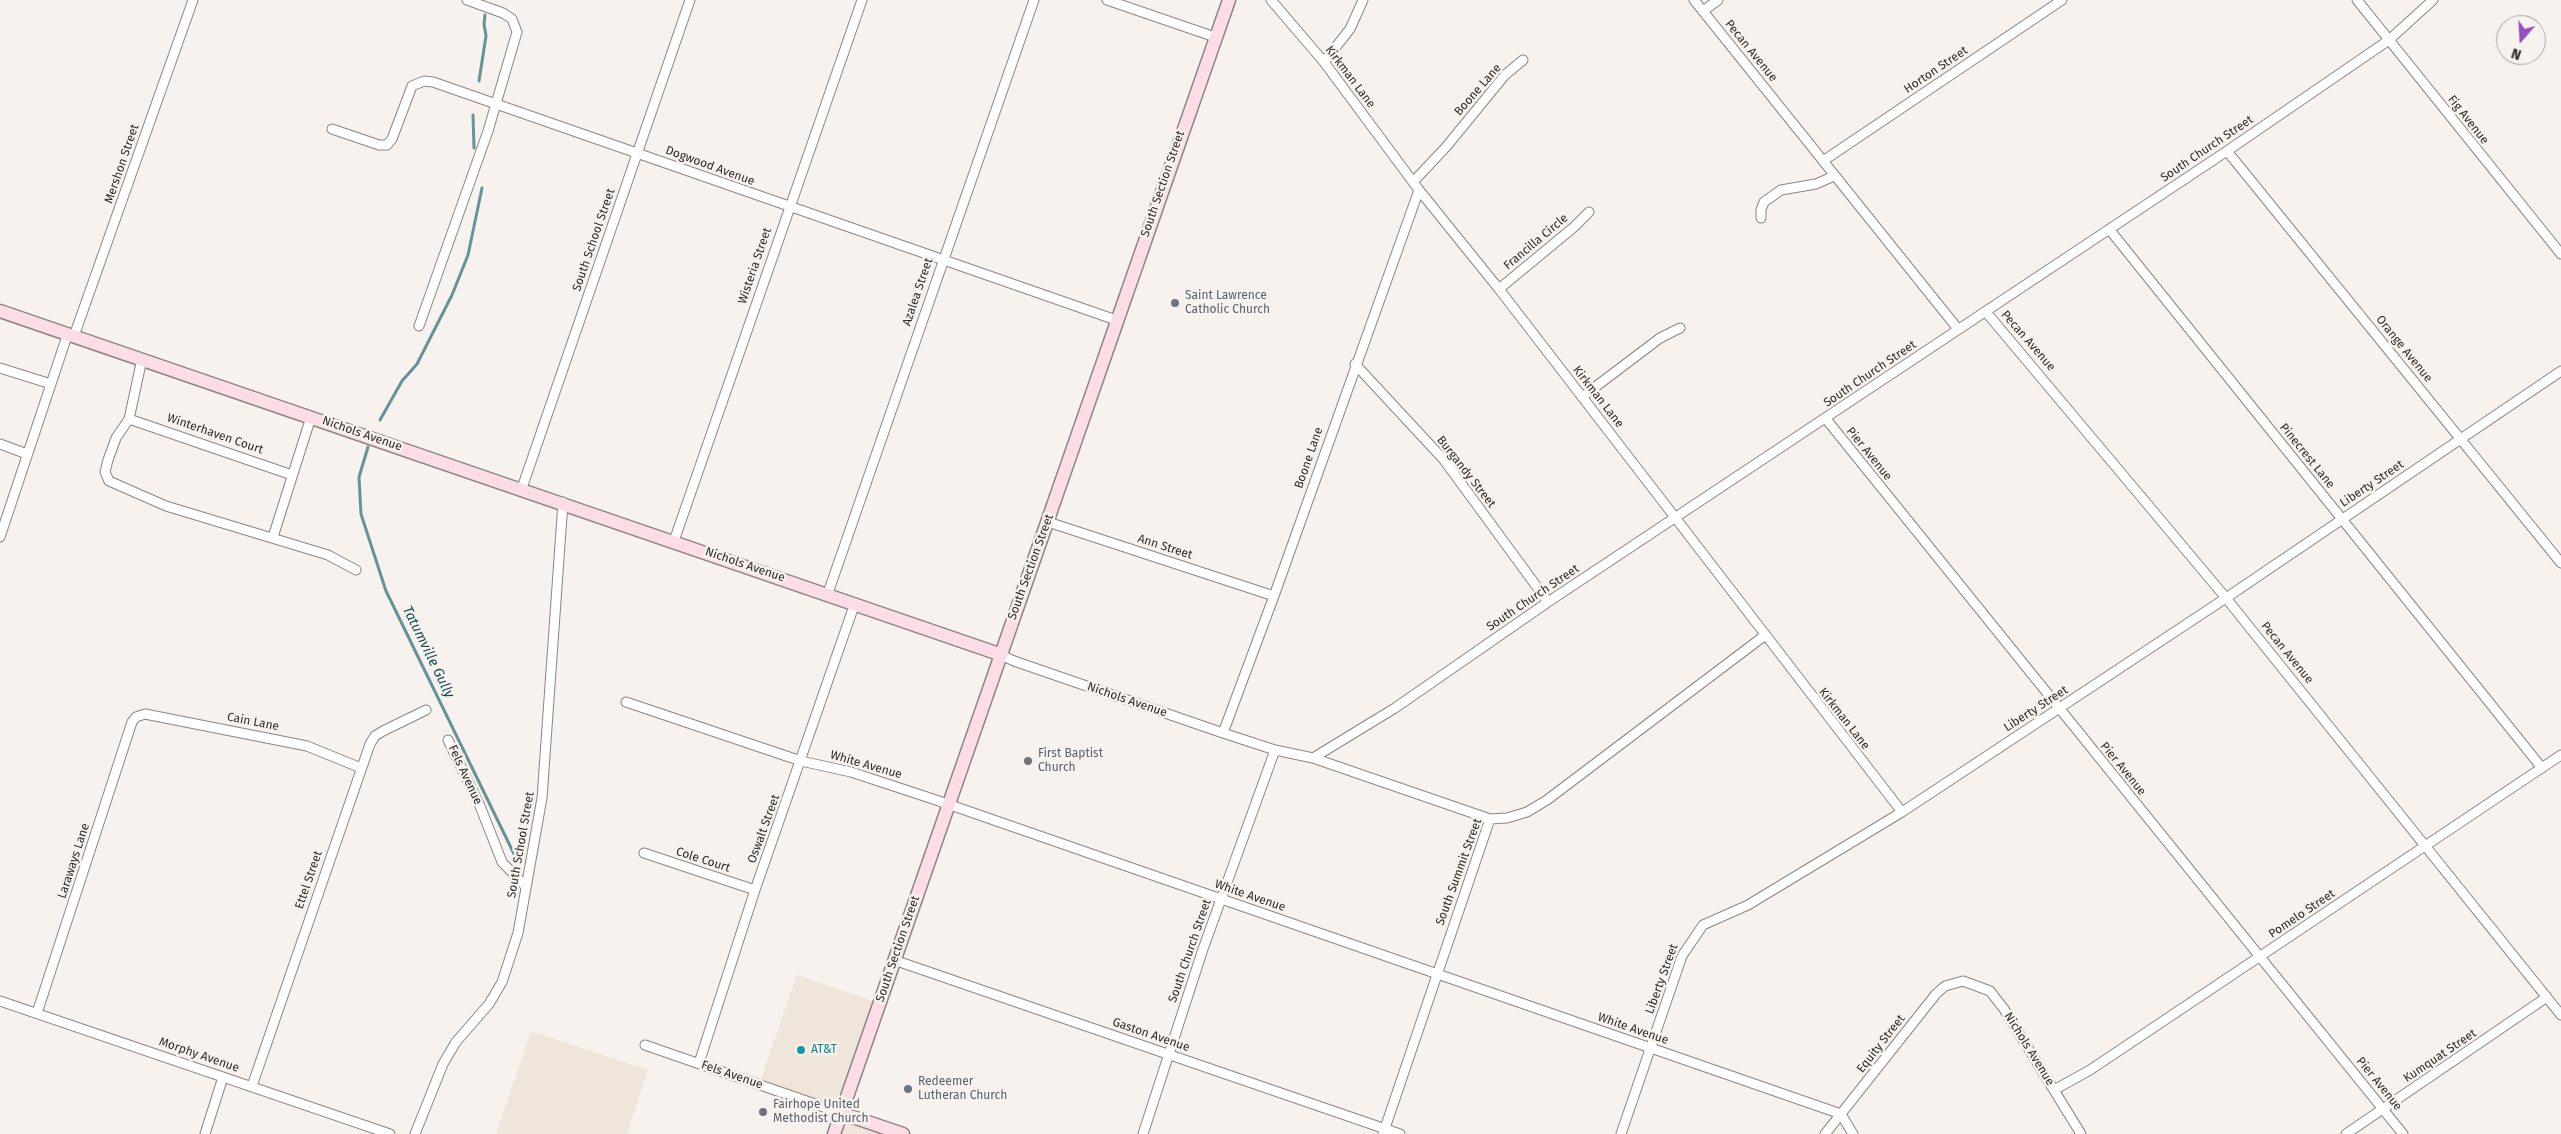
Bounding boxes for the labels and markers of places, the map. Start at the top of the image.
place label: Saint Lawrence Catholic Church [1185,289,1270,317]
marker: Saint Lawrence Catholic Church [1169,297,1181,309]
place label: First Baptist Church [1038,747,1103,775]
marker: First Baptist Church [1022,755,1034,767]
place label: AT&T [811,1043,837,1057]
marker: AT&T [795,1044,807,1056]
place label: Redeemer Lutheran Church [918,1075,1007,1103]
marker: Redeemer Lutheran Church [902,1083,914,1095]
place label: Fairhope United Methodist Church [773,1098,869,1126]
marker: Fairhope United Methodist Church [757,1106,769,1118]

